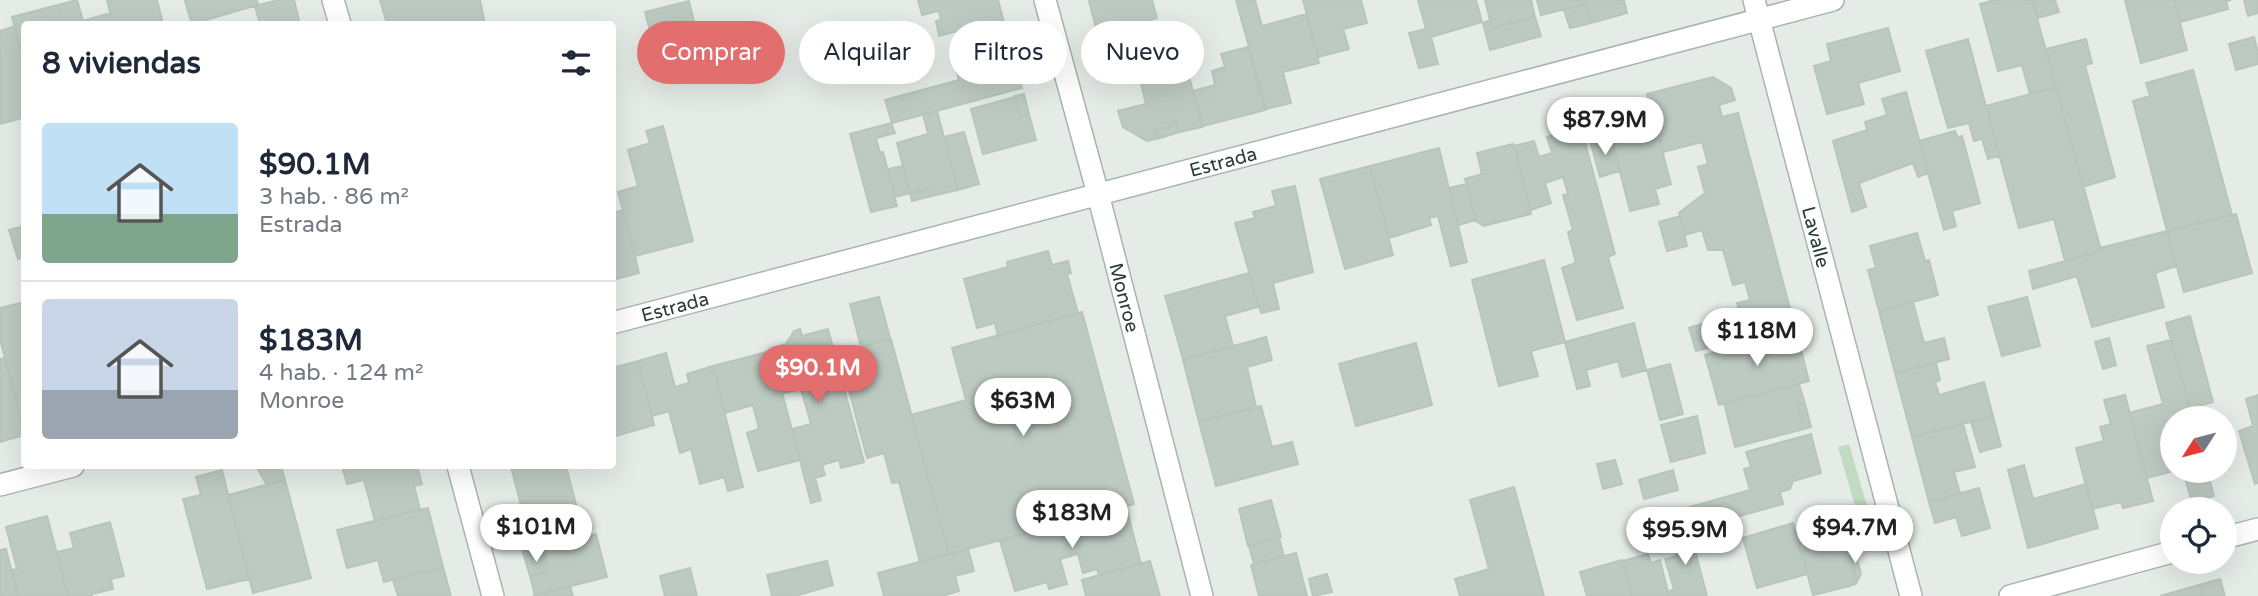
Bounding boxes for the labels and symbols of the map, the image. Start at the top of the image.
pin: $87.9M [1548,97,1662,157]
street label: Estrada [1187,143,1259,182]
street label: Lavalle [1797,204,1834,270]
street label: Monroe [1104,261,1143,335]
street label: Estrada [639,288,711,327]
pin: $118M [1708,308,1806,368]
pin: $90.1M [761,346,875,405]
pin: $63M [982,378,1064,438]
north arrow [2160,406,2236,483]
pin: $183M [1023,490,1121,550]
pin: $101M [487,504,585,564]
pin: $94.7M [1798,505,1912,565]
pin: $95.9M [1628,508,1742,567]

